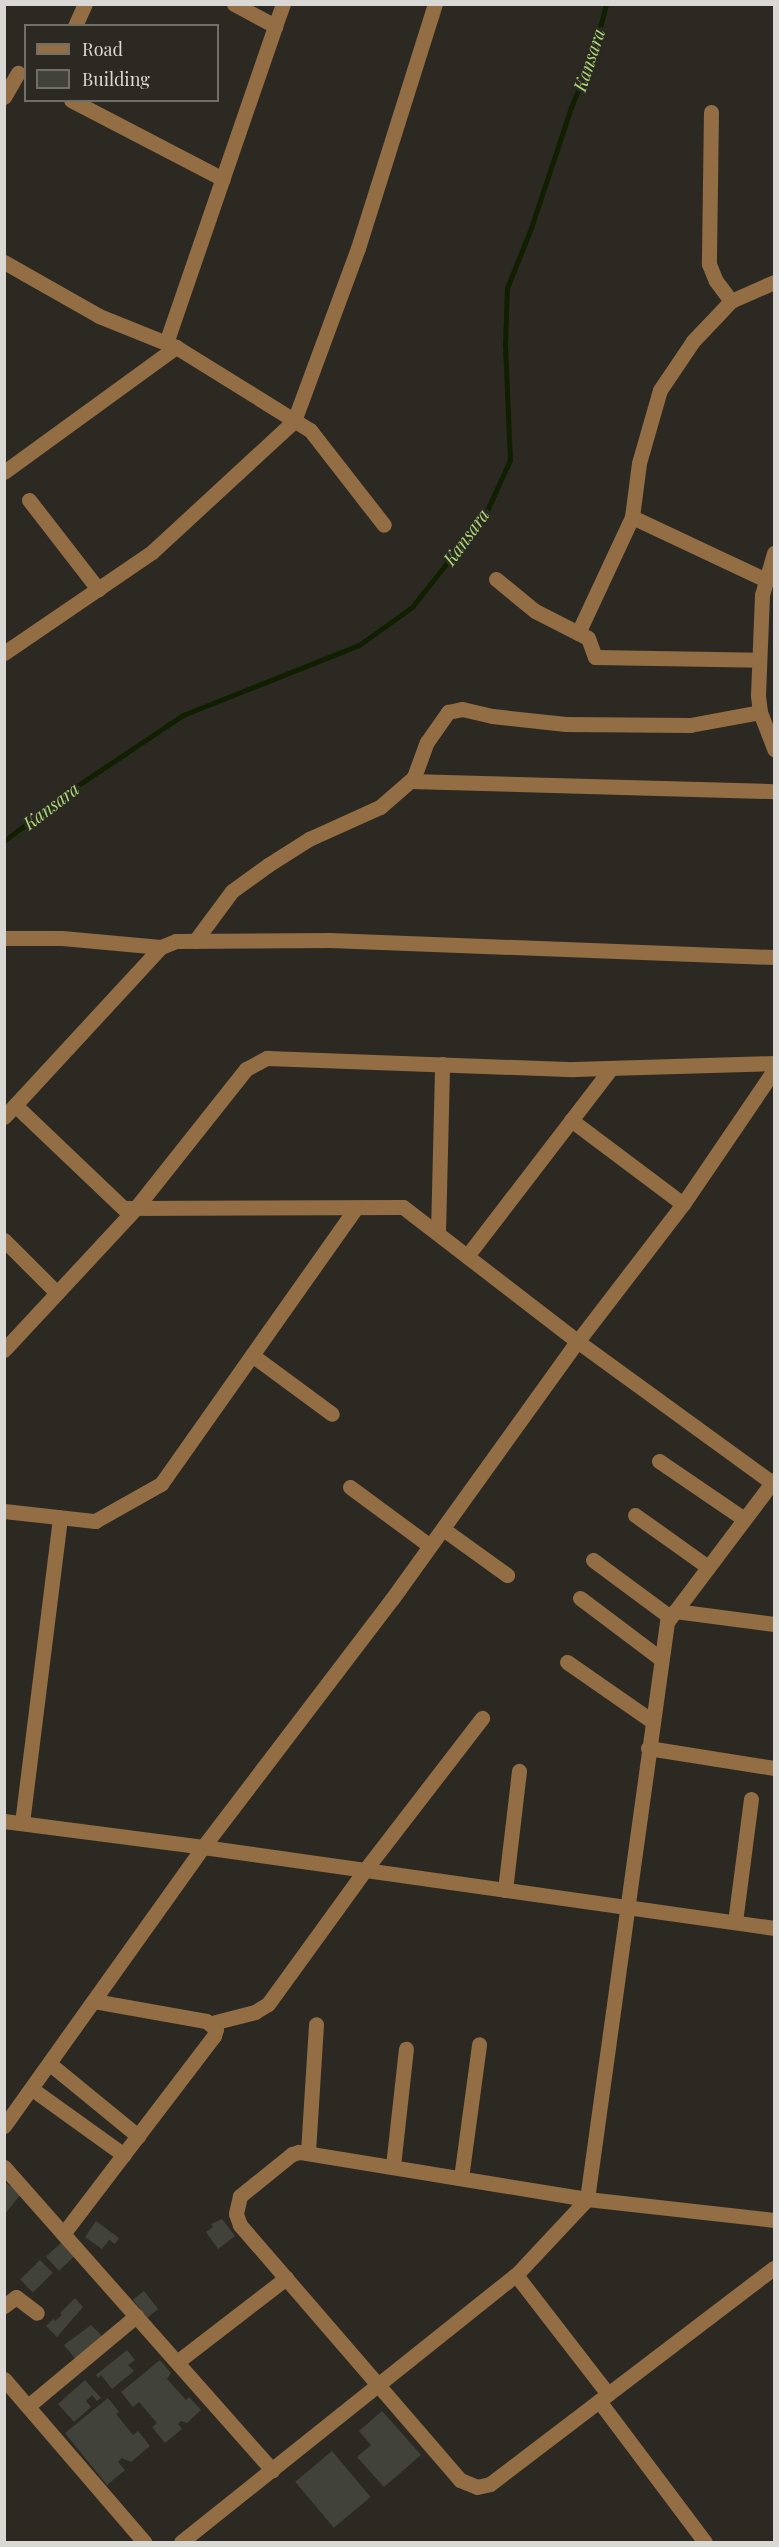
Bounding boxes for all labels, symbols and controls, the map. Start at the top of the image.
legend [24,24,219,102]
water label: Kansara [569,26,609,94]
text: Road [82,37,123,61]
text: Building [82,67,150,91]
water label: Kansara [438,505,494,569]
water label: Kansara [19,778,83,834]

